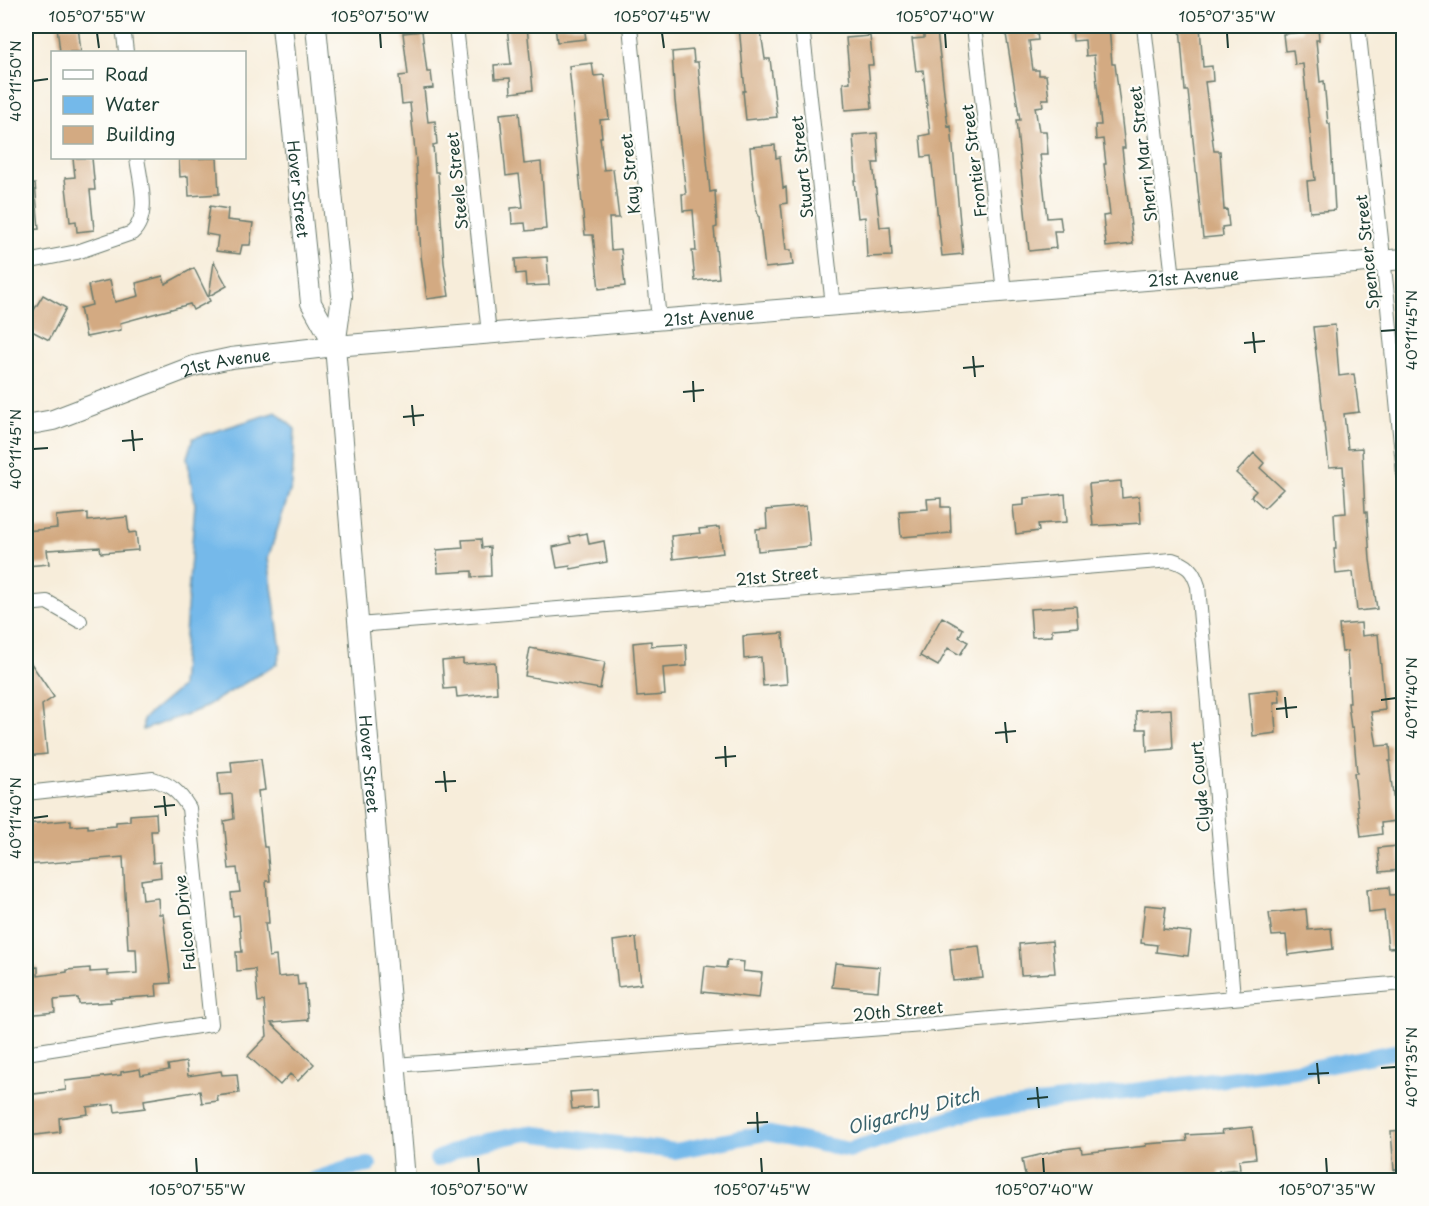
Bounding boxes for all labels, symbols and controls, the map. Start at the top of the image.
text: 105°07'55"W [49,4,146,27]
text: 105°07'50"W [331,4,430,27]
text: 105°07'45"W [614,4,711,27]
text: 105°07'40"W [896,4,995,27]
text: 105°07'35"W [1179,4,1276,27]
text: 40°11'50"N [3,40,26,122]
legend [51,51,246,159]
text: Road [105,60,149,87]
street label: Sherri Mar Street [1122,84,1162,223]
text: Water [105,90,160,117]
street label: Frontier Street [954,103,992,219]
street label: Stuart Street [784,114,818,219]
text: Building [105,120,175,147]
street label: Steele Street [439,131,473,231]
street label: Kay Street [613,132,645,216]
street label: Hover Street [282,139,316,240]
street label: Spencer Street [1348,193,1384,311]
street label: 21st Avenue [1147,260,1240,292]
text: 40°11'45"N [1399,290,1422,370]
street label: 21st Avenue [662,300,755,331]
street label: 21st Avenue [177,342,272,382]
text: 40°11'45"N [3,409,26,489]
street label: 21st Street [735,559,820,591]
text: 40°11'40"N [1399,657,1422,739]
street label: Hover Street [354,714,386,814]
street label: Clyde Court [1183,740,1215,834]
text: 40°11'40"N [3,777,26,859]
street label: Falcon Drive [167,874,201,972]
street label: 20th Street [852,994,945,1026]
text: 40°11'35"N [1399,1027,1422,1107]
water label: Oligarchy Ditch [844,1079,982,1141]
text: 105°07'55"W [149,1177,246,1200]
text: 105°07'50"W [430,1177,529,1200]
text: 105°07'45"W [714,1177,811,1200]
text: 105°07'40"W [995,1177,1094,1200]
text: 105°07'35"W [1279,1177,1376,1200]

